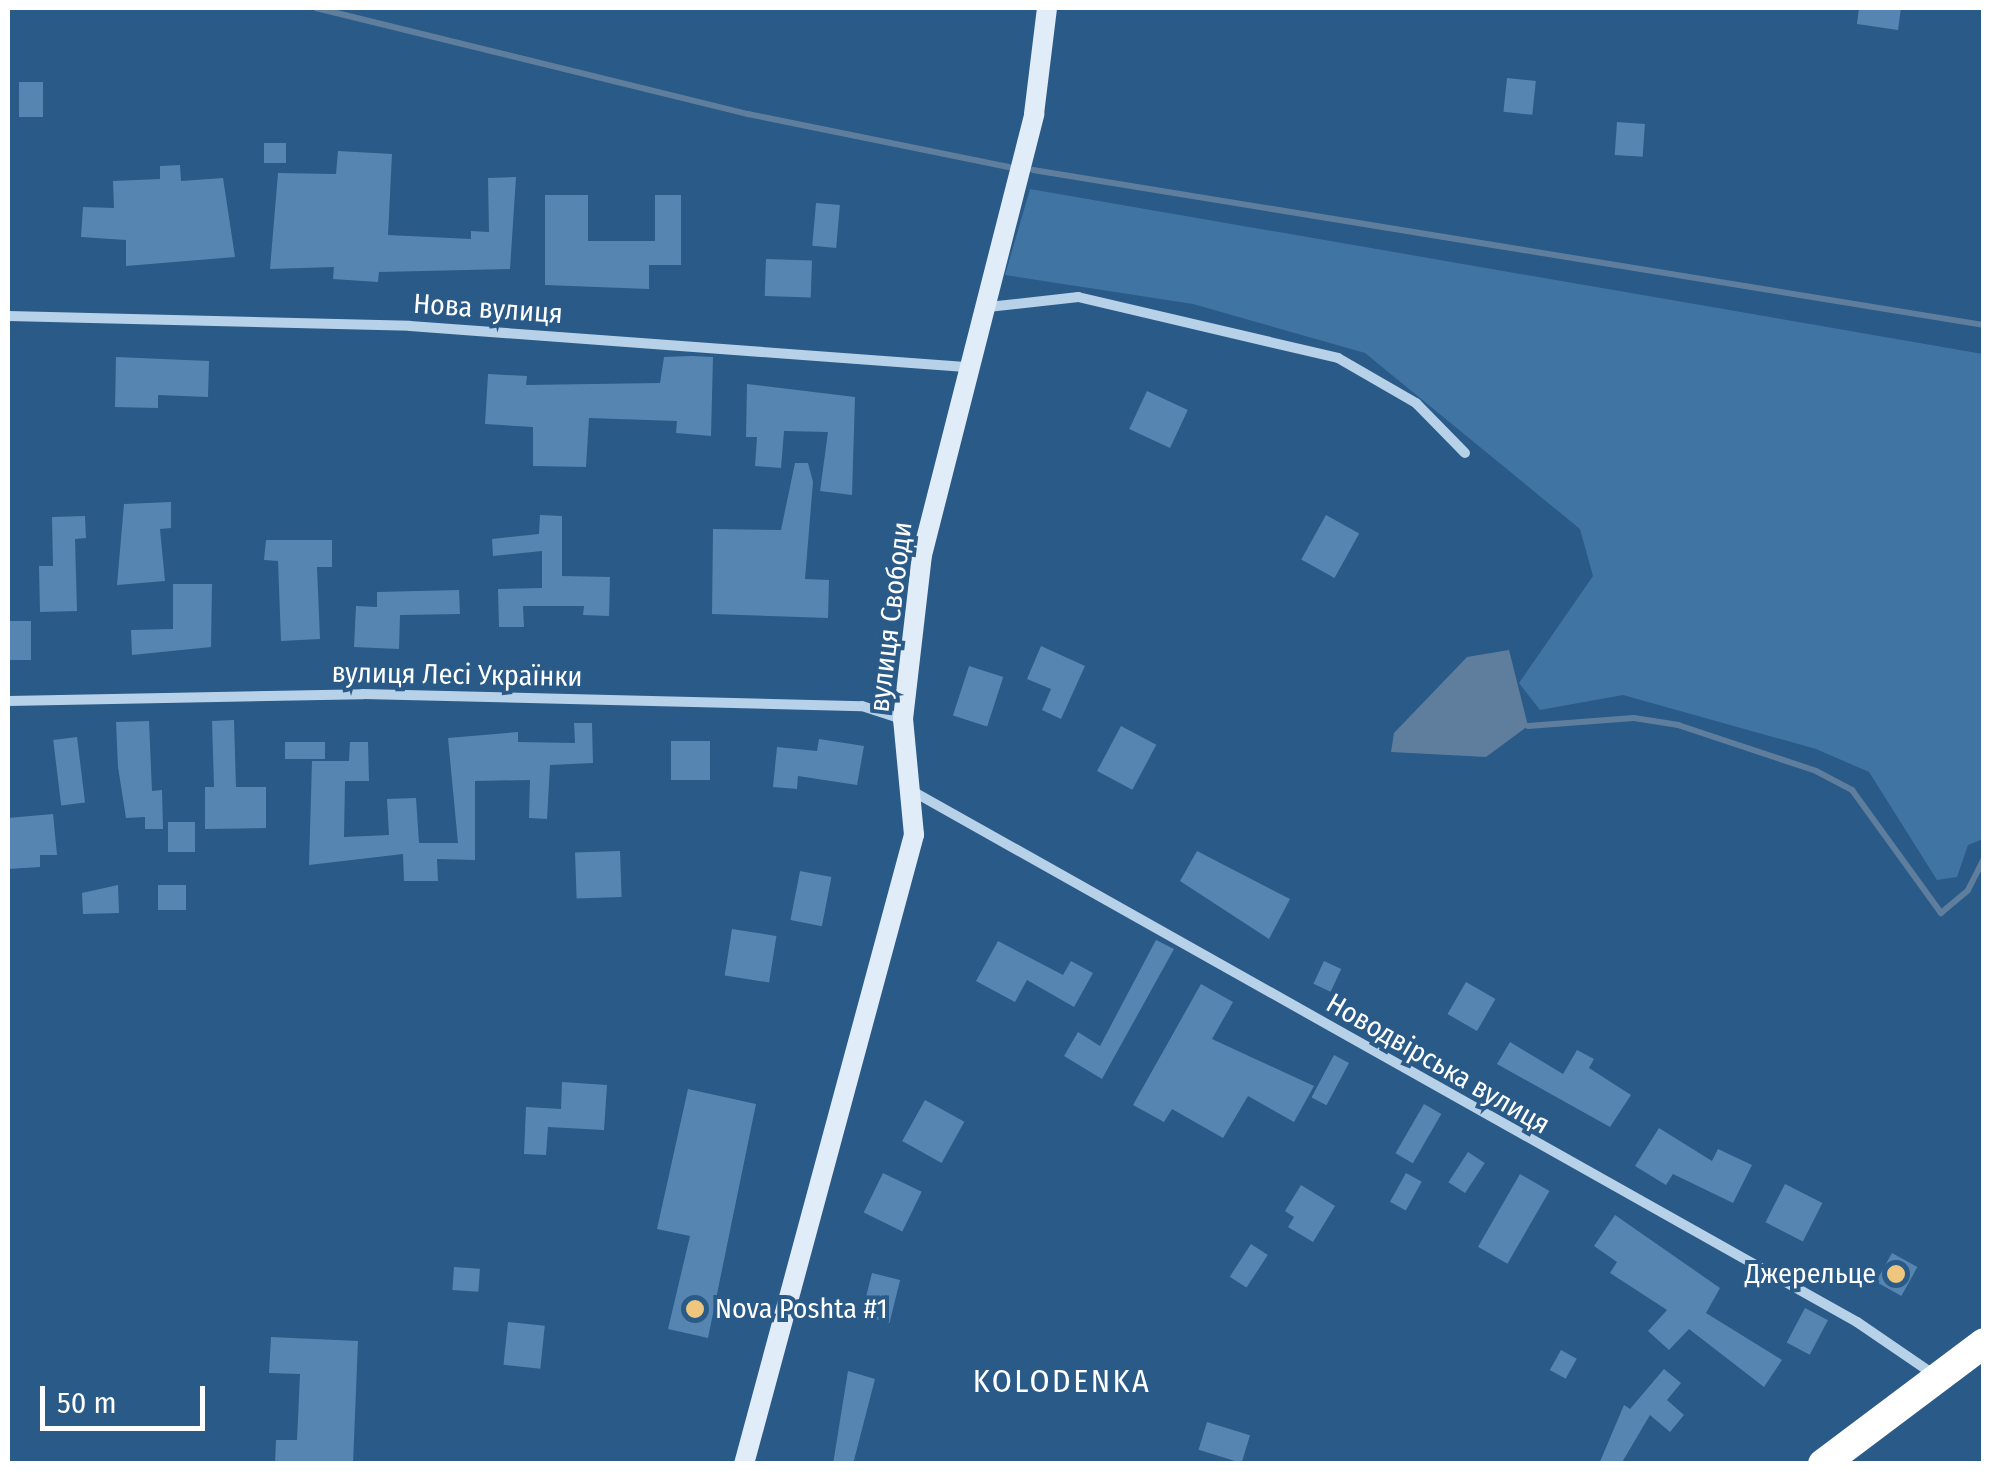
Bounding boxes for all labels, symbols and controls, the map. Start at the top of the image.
street label: Нова вулиця [412,287,564,331]
street label: вулиця Свободи [863,520,919,714]
street label: вулиця Лесі Українки [331,656,583,694]
street label: Новодвірська вулиця [1320,986,1556,1142]
place label: Джерельце [1745,1257,1876,1291]
marker: Джерельце [1885,1263,1907,1285]
place label: Nova Poshta #1 [715,1292,888,1326]
marker: Nova Poshta #1 [684,1298,706,1320]
district label: KOLODENKA [973,1362,1151,1400]
scale bar [45,1366,210,1428]
text: 50 m [57,1385,117,1421]

